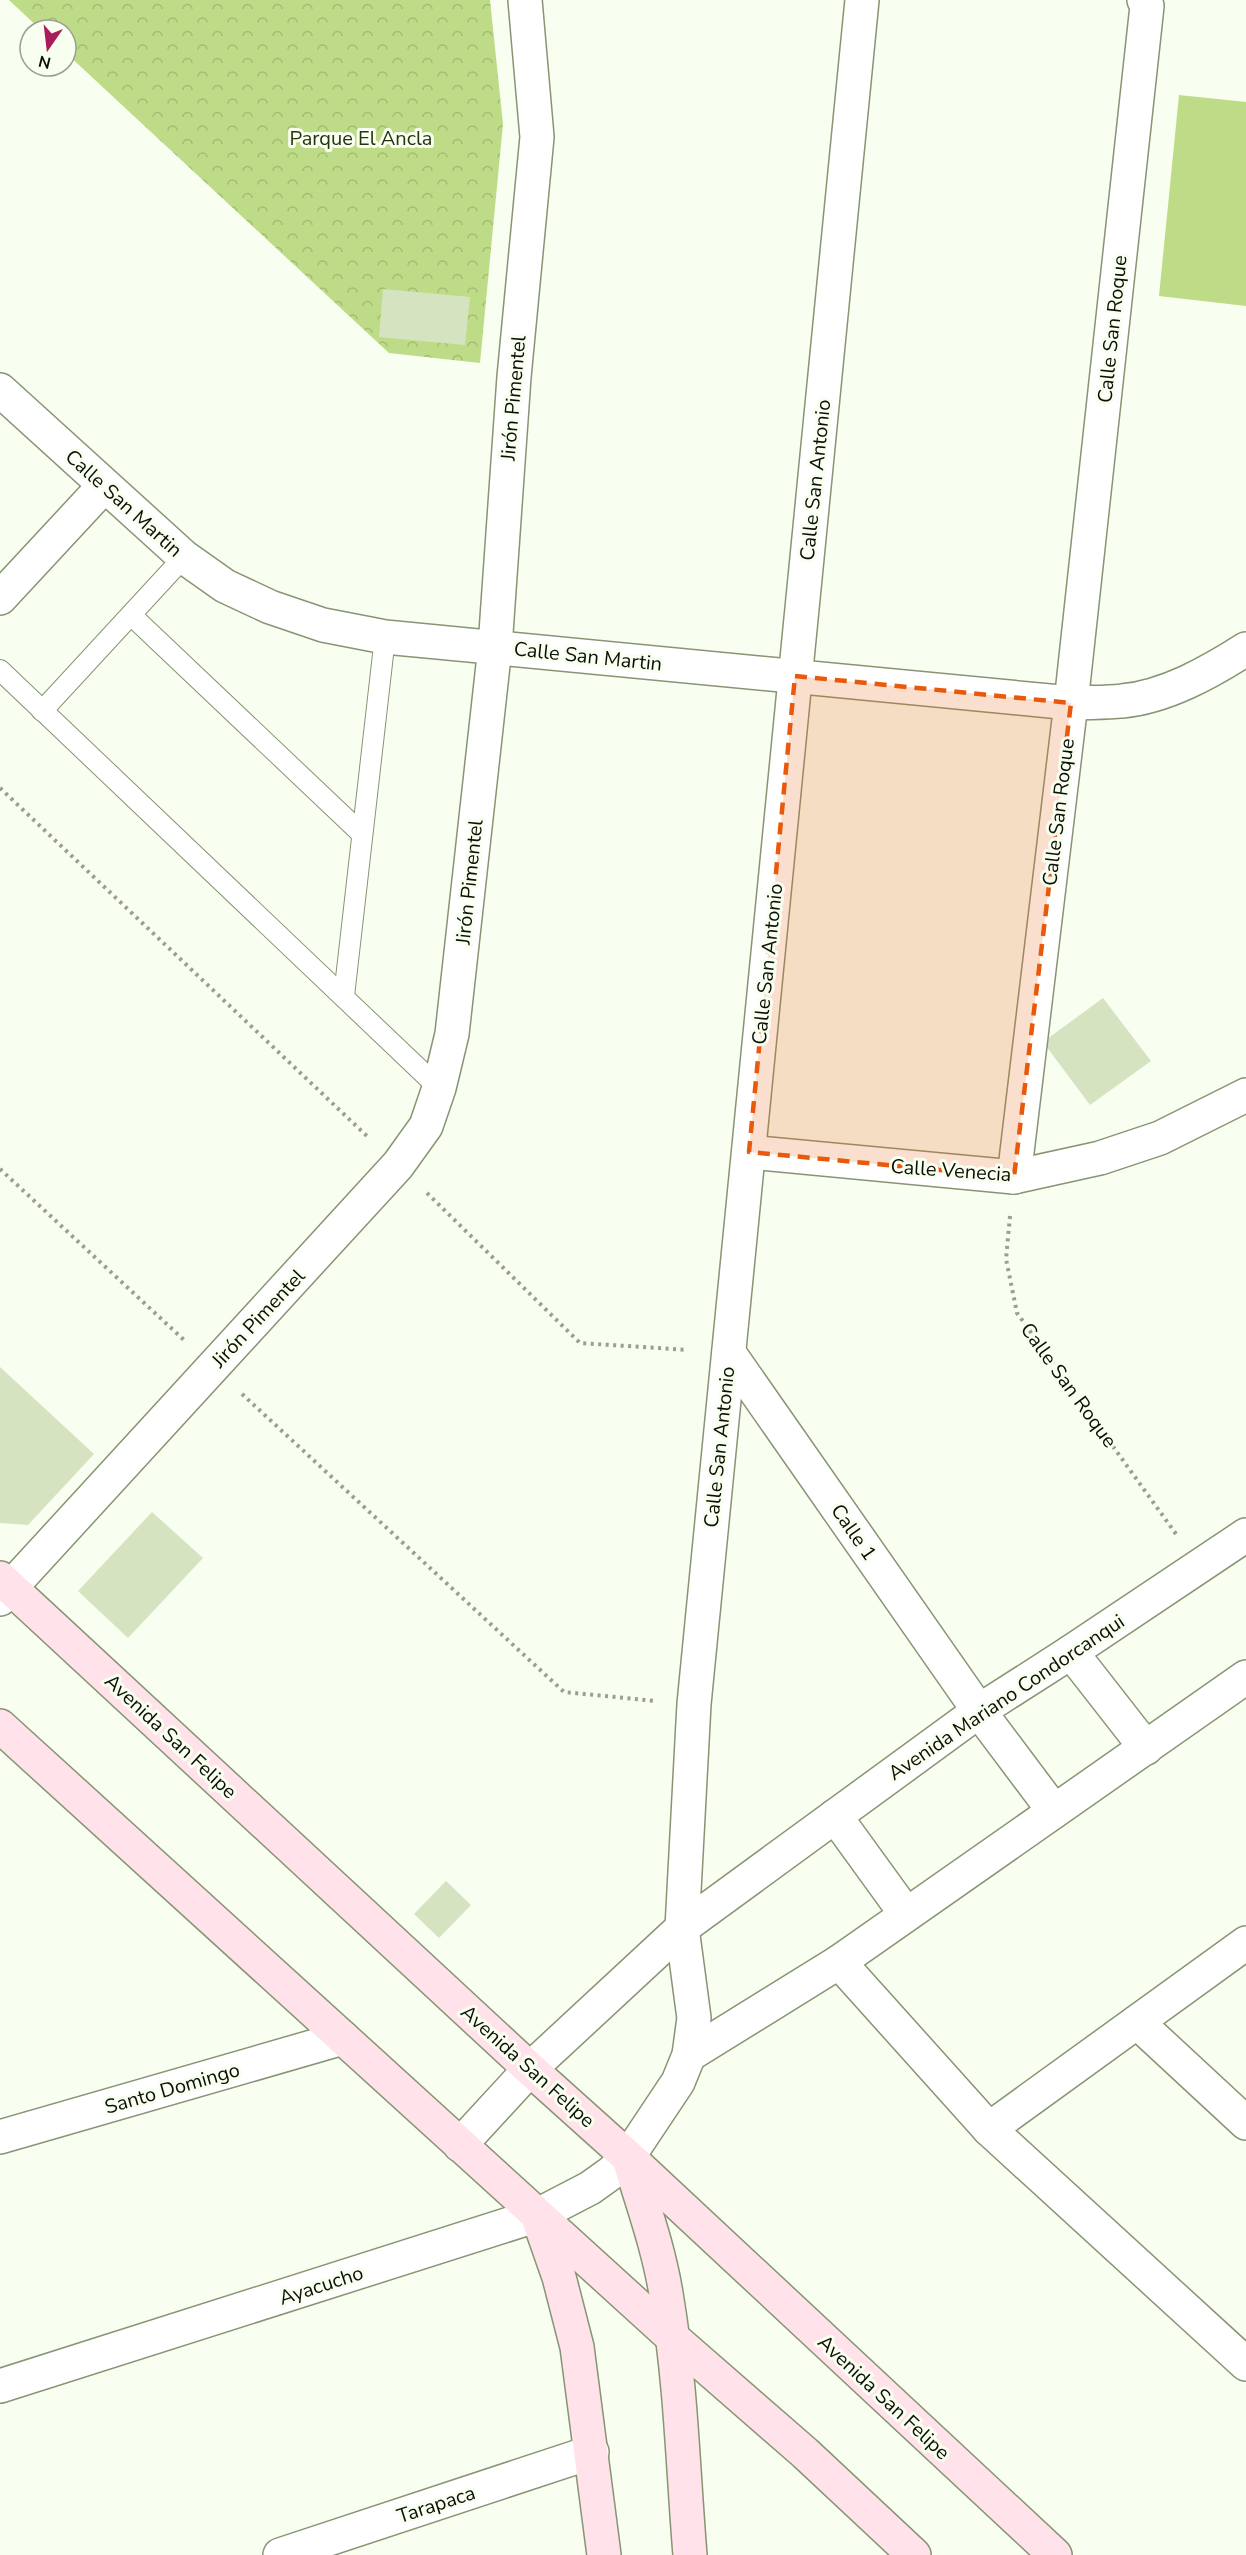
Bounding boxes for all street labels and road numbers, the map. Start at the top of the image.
street label: Calle San Roque [1091,254,1134,404]
street label: Jirón Pimentel [494,334,532,463]
street label: Calle San Antonio [794,398,837,562]
street label: Calle San Martin [59,443,188,563]
street label: Calle San Martin [512,635,663,678]
street label: Calle San Roque [1036,737,1081,887]
street label: Jirón Pimentel [449,818,489,947]
street label: Calle San Antonio [746,882,789,1046]
street label: Calle Venecia [890,1153,1012,1188]
street label: Jirón Pimentel [205,1263,311,1374]
street label: Calle San Roque [1014,1317,1123,1453]
street label: Calle San Antonio [698,1365,741,1529]
street label: Calle 1 [824,1499,883,1566]
street label: Avenida Mariano Condorcanqui [883,1608,1130,1787]
street label: Avenida San Felipe [99,1668,243,1805]
street label: Avenida San Felipe [455,1999,601,2134]
street label: Santo Domingo [101,2056,243,2121]
street label: Ayacucho [276,2259,367,2312]
street label: Avenida San Felipe [812,2329,956,2466]
street label: Tarapaca [394,2479,479,2530]

